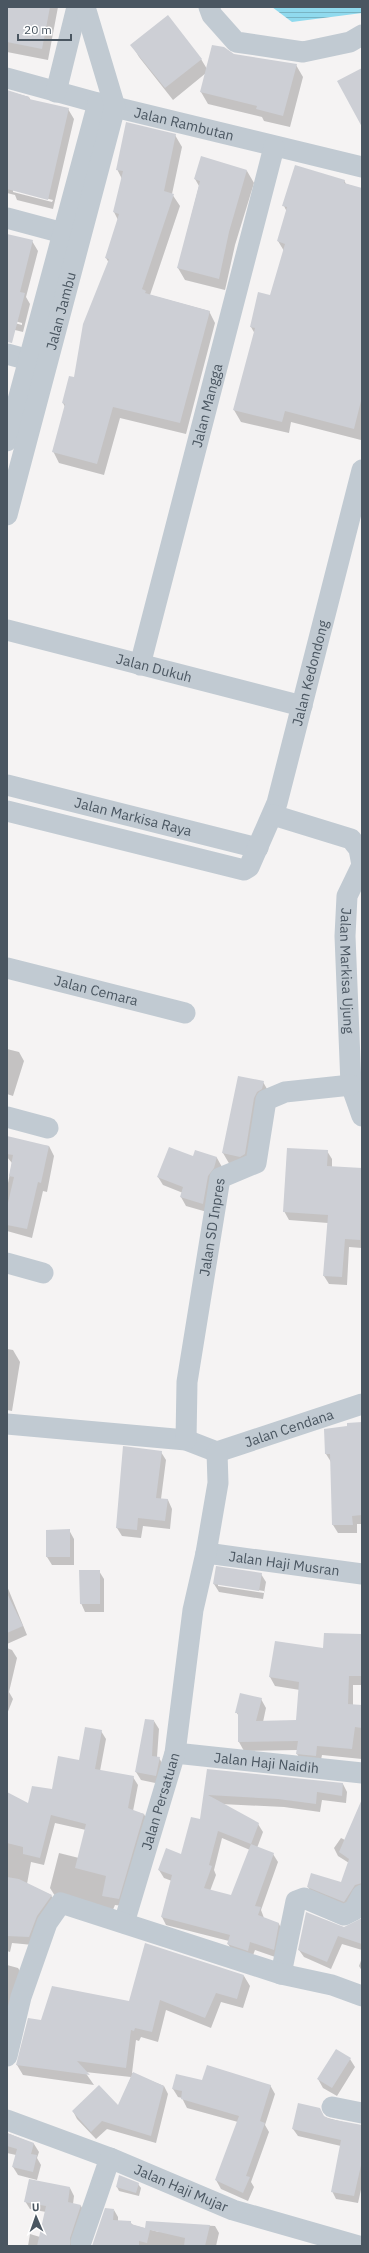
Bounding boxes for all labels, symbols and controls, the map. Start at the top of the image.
scale bar [18,16,71,42]
text: 20 m [24,22,52,37]
street label: Jalan Rambutan [132,103,236,145]
street label: Jalan Jambu [42,270,80,352]
street label: Jalan Mangga [188,361,227,450]
street label: Jalan Kedondong [288,618,332,728]
street label: Jalan Dukuh [114,650,194,686]
street label: Jalan Markisa Raya [73,793,194,840]
street label: Jalan Markisa Ujung [336,907,358,1035]
street label: Jalan Cemara [52,971,141,1010]
street label: Jalan SD Inpres [195,1176,229,1277]
street label: Jalan Cendana [242,1405,336,1451]
street label: Jalan Haji Musran [228,1547,341,1580]
street label: Jalan Haji Naidih [213,1748,320,1777]
street label: Jalan Persatuan [137,1750,184,1852]
street label: Jalan Haji Mujar [131,2160,231,2216]
north arrow [16,2197,56,2237]
text: U [32,2200,40,2214]

